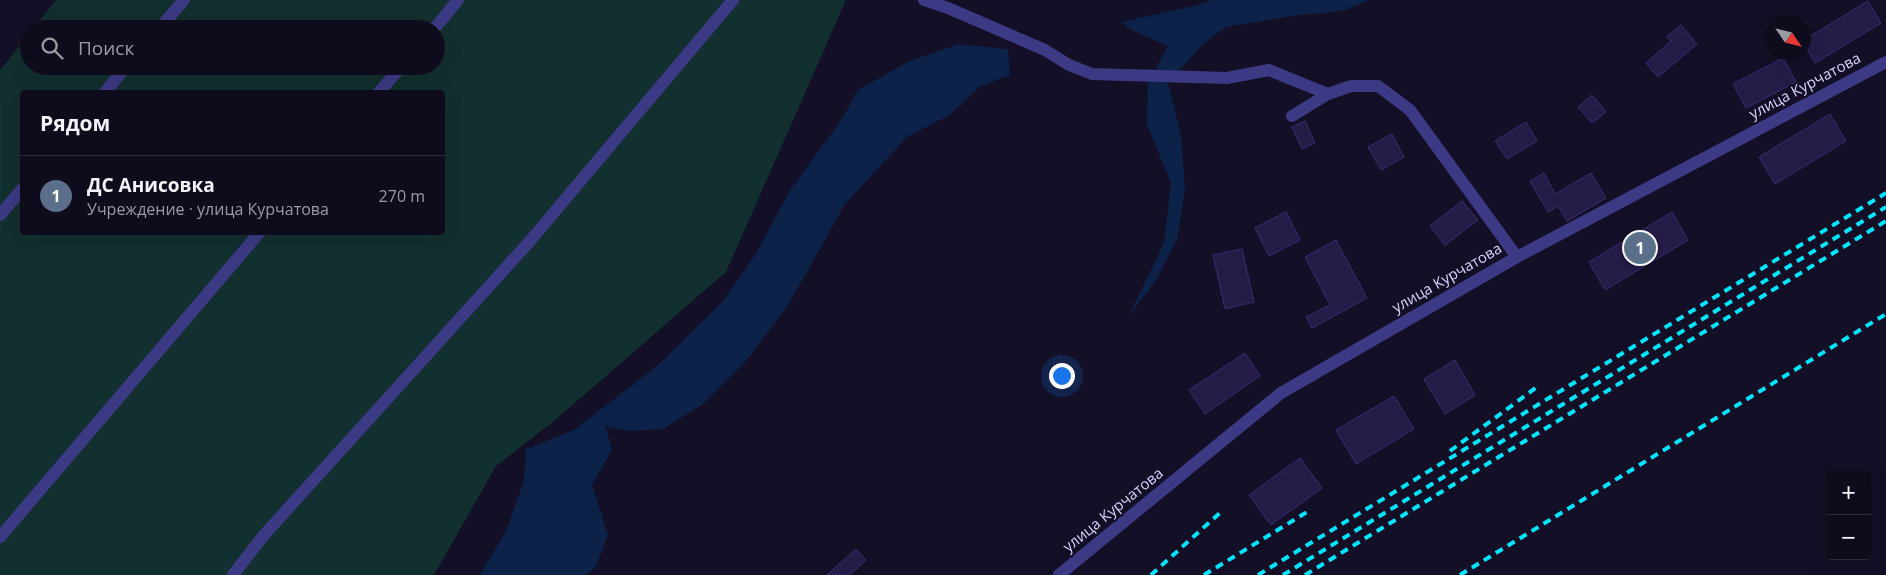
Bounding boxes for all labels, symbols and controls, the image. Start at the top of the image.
north arrow [1766,15,1811,60]
search box [20,20,445,75]
icon: search [38,34,66,62]
text: Поиск [78,35,134,61]
street label: улица Курчатова [1745,47,1864,123]
text: Рядом [40,109,110,137]
text: ДС Анисовка [87,172,215,198]
text: 1 [51,185,61,207]
text: 270 m [379,185,425,207]
text: Учреждение · улица Курчатова [87,198,329,220]
pin: 1 [1624,229,1656,267]
street label: улица Курчатова [1388,238,1505,317]
your location [1049,363,1075,389]
street label: улица Курчатова [1058,463,1167,556]
map controls [1826,470,1871,560]
button: + [1826,470,1871,515]
button: − [1826,515,1871,560]

